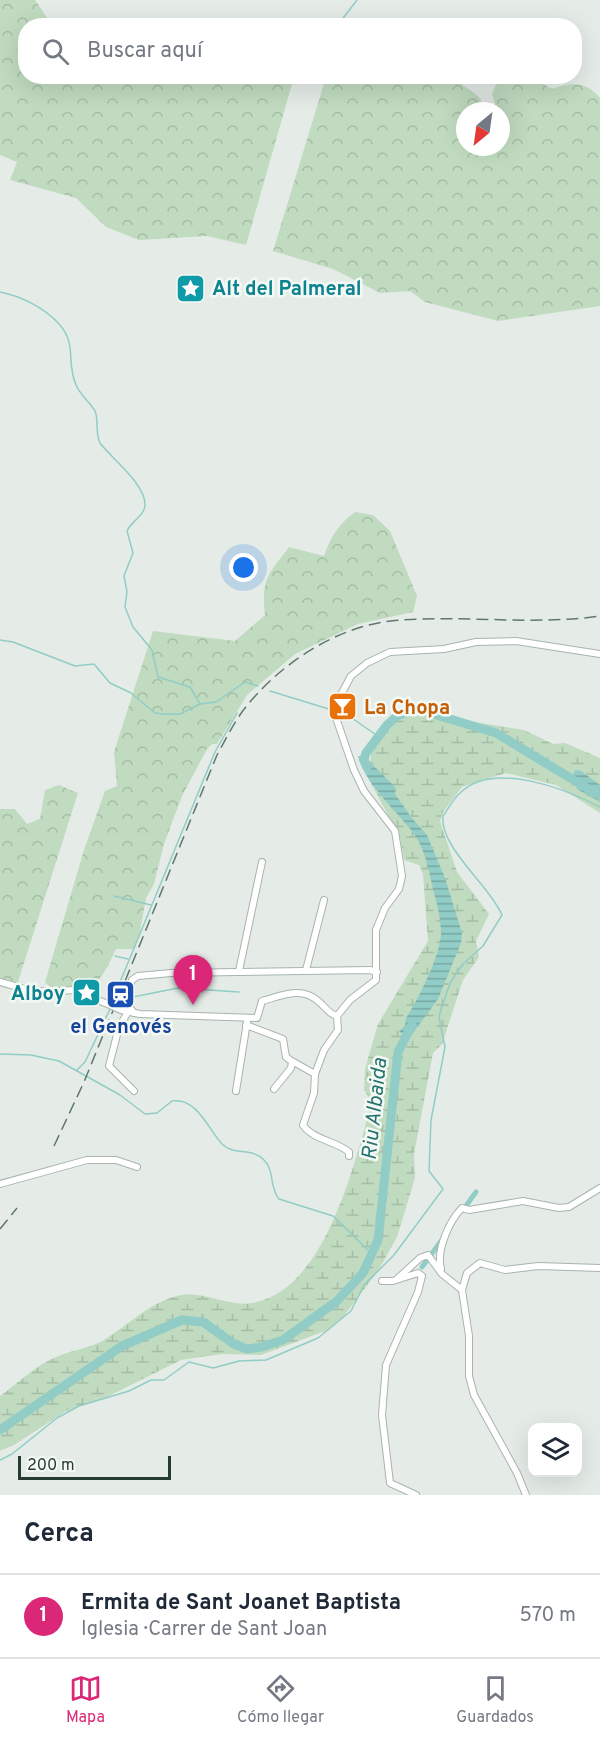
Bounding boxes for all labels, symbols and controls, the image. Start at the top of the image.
search box [18,18,582,84]
icon: search [39,35,72,68]
text: Buscar aquí [87,38,203,65]
north arrow [456,102,510,156]
place icon: Alt del Palmeral [175,272,207,304]
place label: Alt del Palmeral [212,277,362,303]
your location [229,553,258,582]
bar icon: La Chopa [327,691,359,723]
place label: La Chopa [364,696,450,722]
pin: 1 [174,956,212,1005]
place icon: Alboy [70,977,102,1009]
station icon: el Genovés [105,979,137,1011]
place label: Alboy [11,982,65,1008]
place label: el Genovés [70,1015,172,1041]
water label: Riu Albaida [357,1057,394,1162]
map controls [528,1423,582,1477]
button: layers [528,1423,582,1477]
scale bar [18,1453,171,1480]
text: 200 m [27,1456,75,1476]
text: Cerca [24,1518,94,1551]
text: Ermita de Sant Joanet Baptista [81,1590,401,1617]
text: 1 [40,1603,48,1629]
text: 570 m [519,1603,576,1629]
text: Iglesia · Carrer de Sant Joan [81,1617,327,1643]
tab: Mapa [66,1672,105,1728]
tab: Cómo llegar [237,1672,324,1728]
tab: Guardados [456,1672,534,1728]

